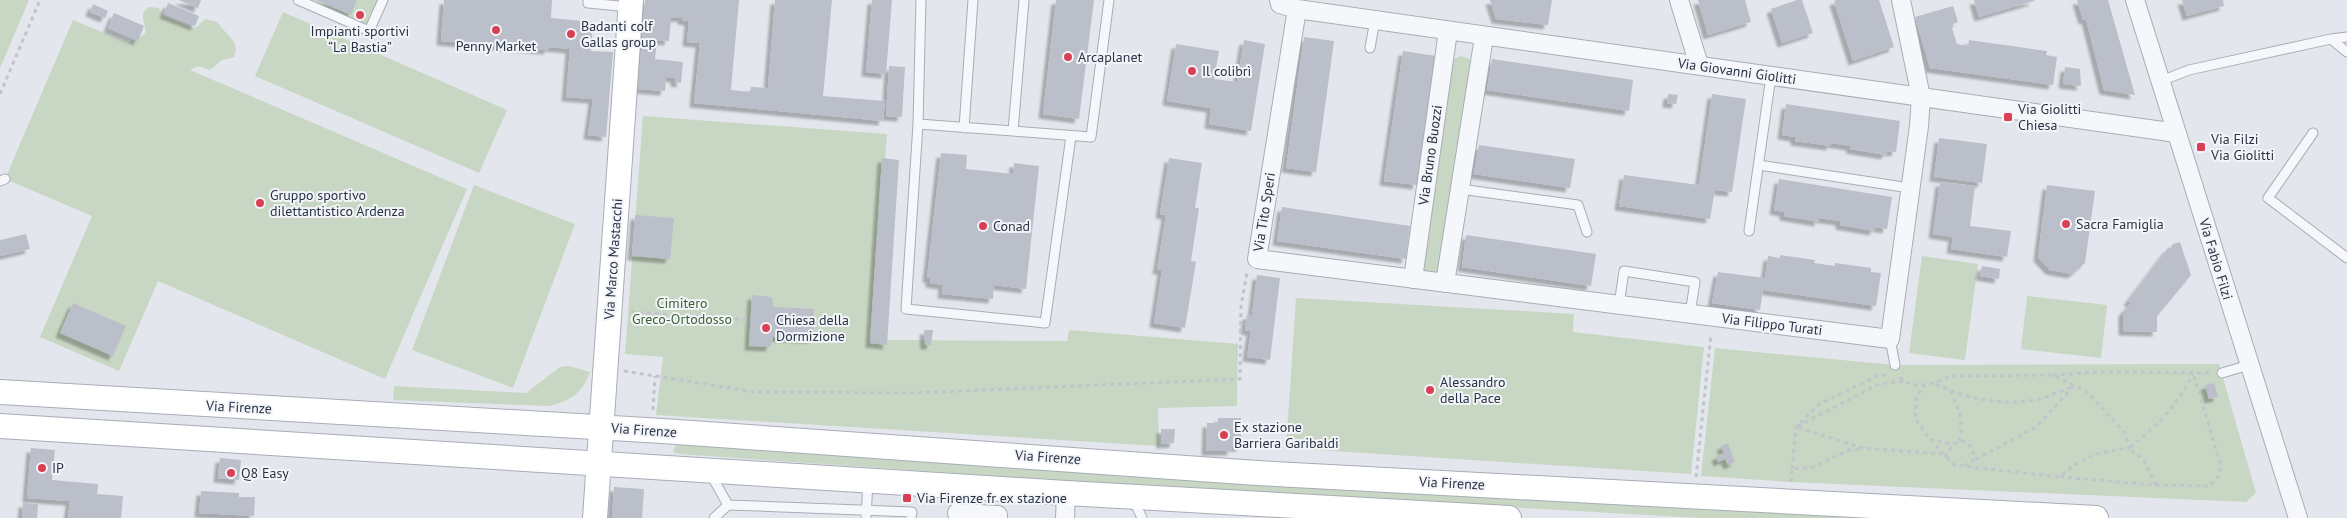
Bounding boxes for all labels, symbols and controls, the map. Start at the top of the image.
marker: Impianti sportivi “La Bastia” [354,9,366,21]
place label: Badanti colf Gallas group [581,17,656,51]
place label: Impianti sportivi “La Bastia” [311,22,409,56]
marker: Penny Market [490,24,502,36]
marker: Badanti colf Gallas group [565,28,577,40]
place label: Penny Market [456,37,537,55]
place label: Arcaplanet [1078,48,1143,66]
marker: Arcaplanet [1062,51,1074,63]
street label: Via Giovanni Giolitti [1676,54,1797,88]
place label: Il colibrì [1202,62,1251,80]
marker: Il colibrì [1186,65,1198,77]
place label: Via Giolitti Chiesa [2017,100,2081,134]
street label: Via Bruno Buozzi [1414,104,1446,207]
marker: Via Giolitti Chiesa [2002,111,2014,123]
place label: Via Filzi Via Giolitti [2210,130,2274,164]
marker: Via Filzi Via Giolitti [2195,141,2207,153]
street label: Via Tito Speri [1249,171,1279,254]
place label: Gruppo sportivo dilettantistico Ardenza [270,186,405,220]
marker: Gruppo sportivo dilettantistico Ardenza [254,197,266,209]
street label: Via Marco Mastacchi [600,198,626,321]
place label: Sacra Famiglia [2076,215,2164,233]
street label: Via Fabio Filzi [2195,215,2237,302]
place label: Conad [993,217,1030,235]
marker: Sacra Famiglia [2060,218,2072,230]
marker: Conad [977,220,989,232]
park label: Cimitero Greco-Ortodosso [632,294,732,328]
street label: Via Filippo Turati [1720,309,1823,339]
place label: Chiesa della Dormizione [776,311,849,345]
marker: Chiesa della Dormizione [760,322,772,334]
place label: Alessandro della Pace [1440,373,1506,407]
marker: Alessandro della Pace [1424,384,1436,396]
street label: Via Firenze [205,396,272,418]
place label: Ex stazione Barriera Garibaldi [1234,418,1339,452]
street label: Via Firenze [609,419,678,441]
marker: Ex stazione Barriera Garibaldi [1218,429,1230,441]
street label: Via Firenze [1013,446,1082,468]
place label: IP [52,459,64,477]
marker: IP [36,462,48,474]
place label: Q8 Easy [241,464,289,482]
marker: Q8 Easy [225,467,237,479]
street label: Via Firenze [1418,472,1485,494]
place label: Via Firenze fr ex stazione [916,489,1067,507]
marker: Via Firenze fr ex stazione [901,492,913,504]

